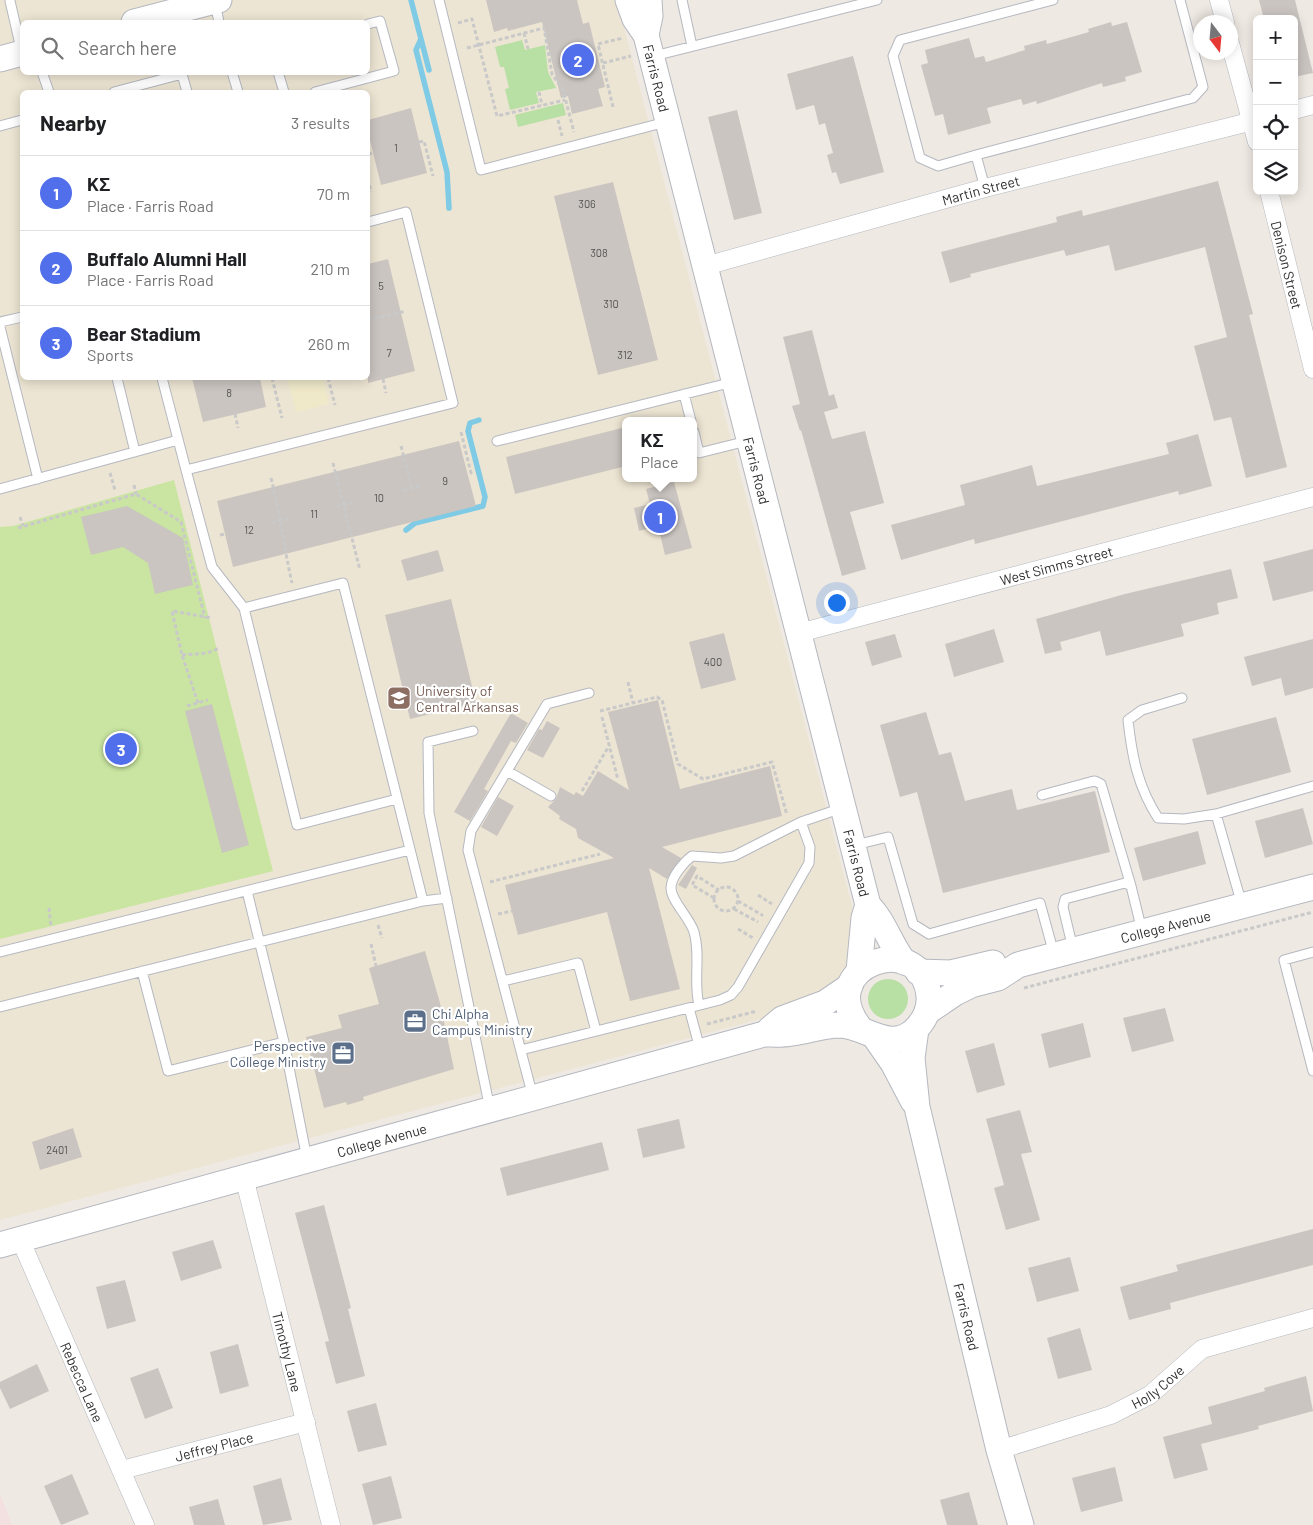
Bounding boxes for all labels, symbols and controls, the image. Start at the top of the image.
north arrow [1193,15,1238,60]
map controls [1253,15,1298,195]
button: + [1253,15,1298,60]
search box [20,20,370,75]
icon: search [38,34,66,62]
text: Search here [78,36,177,59]
pin: 2 [562,41,594,79]
street label: Farris Road [640,42,674,113]
button: − [1253,60,1298,105]
button: locate [1253,105,1298,150]
text: Nearby [40,110,106,135]
text: 3 results [291,113,350,132]
house number: 1 [394,141,398,154]
button: layers [1253,150,1298,195]
street label: Martin Street [940,171,1021,208]
text: KΣ [87,172,110,195]
text: 1 [53,184,59,203]
text: 70 m [317,184,350,203]
text: Place · Farris Road [87,196,214,215]
house number: 306 [578,197,596,210]
street label: Denison Street [1268,219,1306,311]
house number: 308 [590,246,608,259]
text: Buffalo Alumni Hall [87,247,247,270]
text: 2 [52,259,60,278]
text: 210 m [311,259,350,278]
text: Place · Farris Road [87,270,214,289]
house number: 5 [378,279,384,292]
house number: 310 [603,297,619,310]
text: Bear Stadium [87,322,201,345]
text: 3 [52,334,60,353]
text: 260 m [308,334,350,353]
text: Sports [87,345,133,364]
house number: 7 [386,346,392,359]
house number: 312 [617,348,633,361]
house number: 8 [226,386,232,399]
popup [622,417,697,482]
text: KΣ [640,428,664,451]
street label: Farris Road [740,435,774,506]
text: Place [640,452,679,471]
house number: 9 [442,474,448,487]
house number: 10 [374,491,384,504]
pin: 1 [644,498,676,536]
house number: 11 [310,507,318,520]
house number: 12 [244,523,254,536]
street label: West Simms Street [998,542,1115,588]
your location [824,590,850,616]
house number: 400 [704,655,722,668]
place label: University of Central Arkansas [416,682,519,715]
school or university icon: University of Central Arkansas [386,685,412,711]
pin: 3 [105,730,137,768]
street label: Farris Road [840,827,874,898]
street label: College Avenue [1119,906,1212,946]
place label: Chi Alpha Campus Ministry [432,1005,533,1038]
office icon: Chi Alpha Campus Ministry [402,1008,428,1034]
place label: Perspective College Ministry [230,1037,327,1070]
office icon: Perspective College Ministry [330,1040,356,1066]
street label: College Avenue [335,1119,428,1160]
house number: 2401 [46,1143,68,1156]
street label: Farris Road [951,1281,983,1352]
street label: Timothy Lane [269,1310,306,1394]
street label: Rebecca Lane [58,1339,107,1425]
street label: Holly Cove [1128,1361,1187,1412]
street label: Jeffrey Place [173,1428,255,1464]

